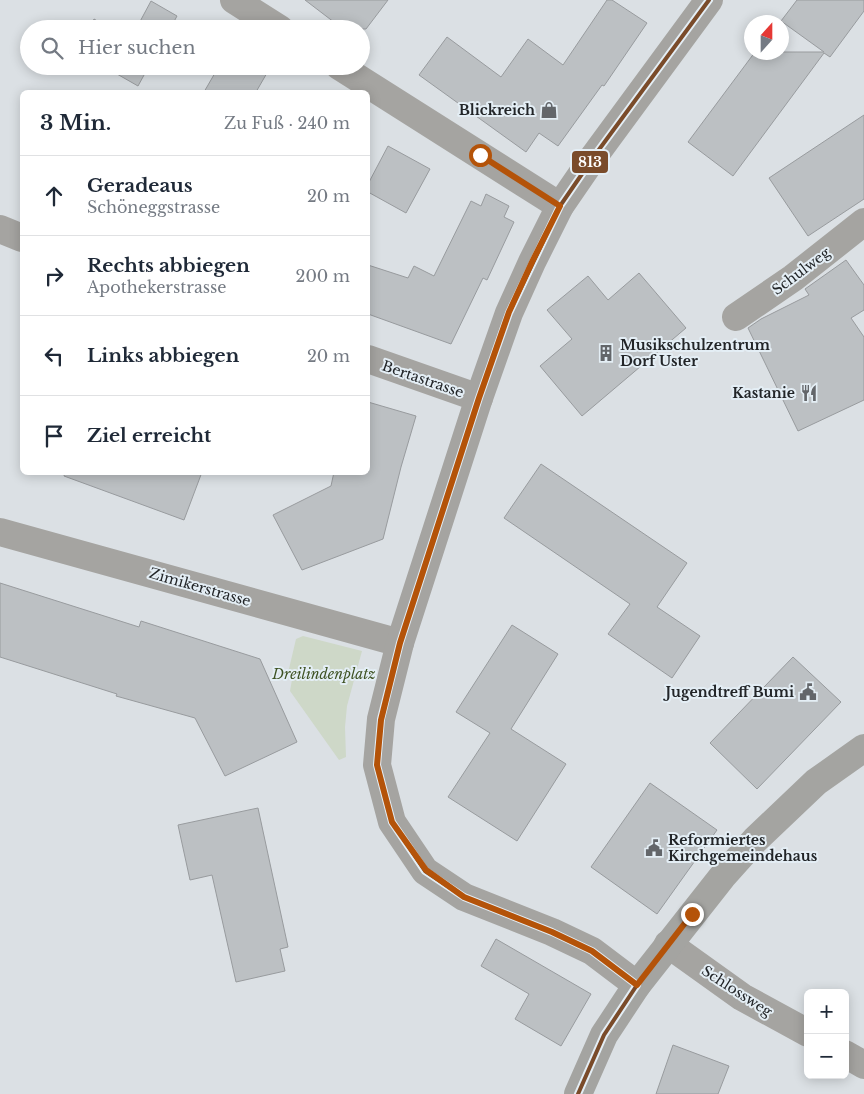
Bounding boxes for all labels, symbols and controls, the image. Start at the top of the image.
north arrow [744,15,789,60]
search box [20,20,370,75]
icon: search [38,34,66,62]
text: Hier suchen [78,36,196,59]
shop icon: Blickreich [539,100,559,120]
place label: Blickreich [459,101,535,119]
text: 3 Min. [40,110,111,136]
text: Zu Fuß · 240 m [224,113,350,133]
route start [469,144,492,167]
line badge: 813 [571,150,609,174]
text: 813 [578,153,602,171]
text: Geradeaus [87,174,193,197]
icon: ahead [40,182,68,210]
text: 20 m [307,186,350,206]
text: Schöneggstrasse [87,197,220,217]
street label: Schulweg [768,243,834,299]
text: Rechts abbiegen [87,254,250,277]
icon: right [40,262,68,290]
text: 200 m [296,266,350,286]
text: Apothekerstrasse [87,277,226,297]
place label: Musikschulzentrum Dorf Uster [620,336,770,370]
icon: left [40,342,68,370]
building icon: Musikschulzentrum Dorf Uster [596,343,616,363]
text: Links abbiegen [87,344,239,367]
text: 20 m [307,346,350,366]
street label: Bertastrasse [380,357,466,401]
restaurant icon: Kastanie [799,383,819,403]
place label: Kastanie [732,384,795,402]
icon: arrive [40,422,68,450]
text: Ziel erreicht [87,424,211,447]
street label: Zimikerstrasse [147,564,253,610]
park label: Dreilindenplatz [271,665,376,683]
public building icon: Jugendtreff Bumi [798,682,818,702]
place label: Jugendtreff Bumi [663,683,794,701]
place label: Reformiertes Kirchgemeindehaus [668,831,818,865]
public building icon: Reformiertes Kirchgemeindehaus [644,838,664,858]
route end [681,903,704,926]
street label: Schlossweg [698,962,776,1021]
map controls [804,989,849,1079]
button: + [804,989,849,1034]
button: − [804,1034,849,1079]

